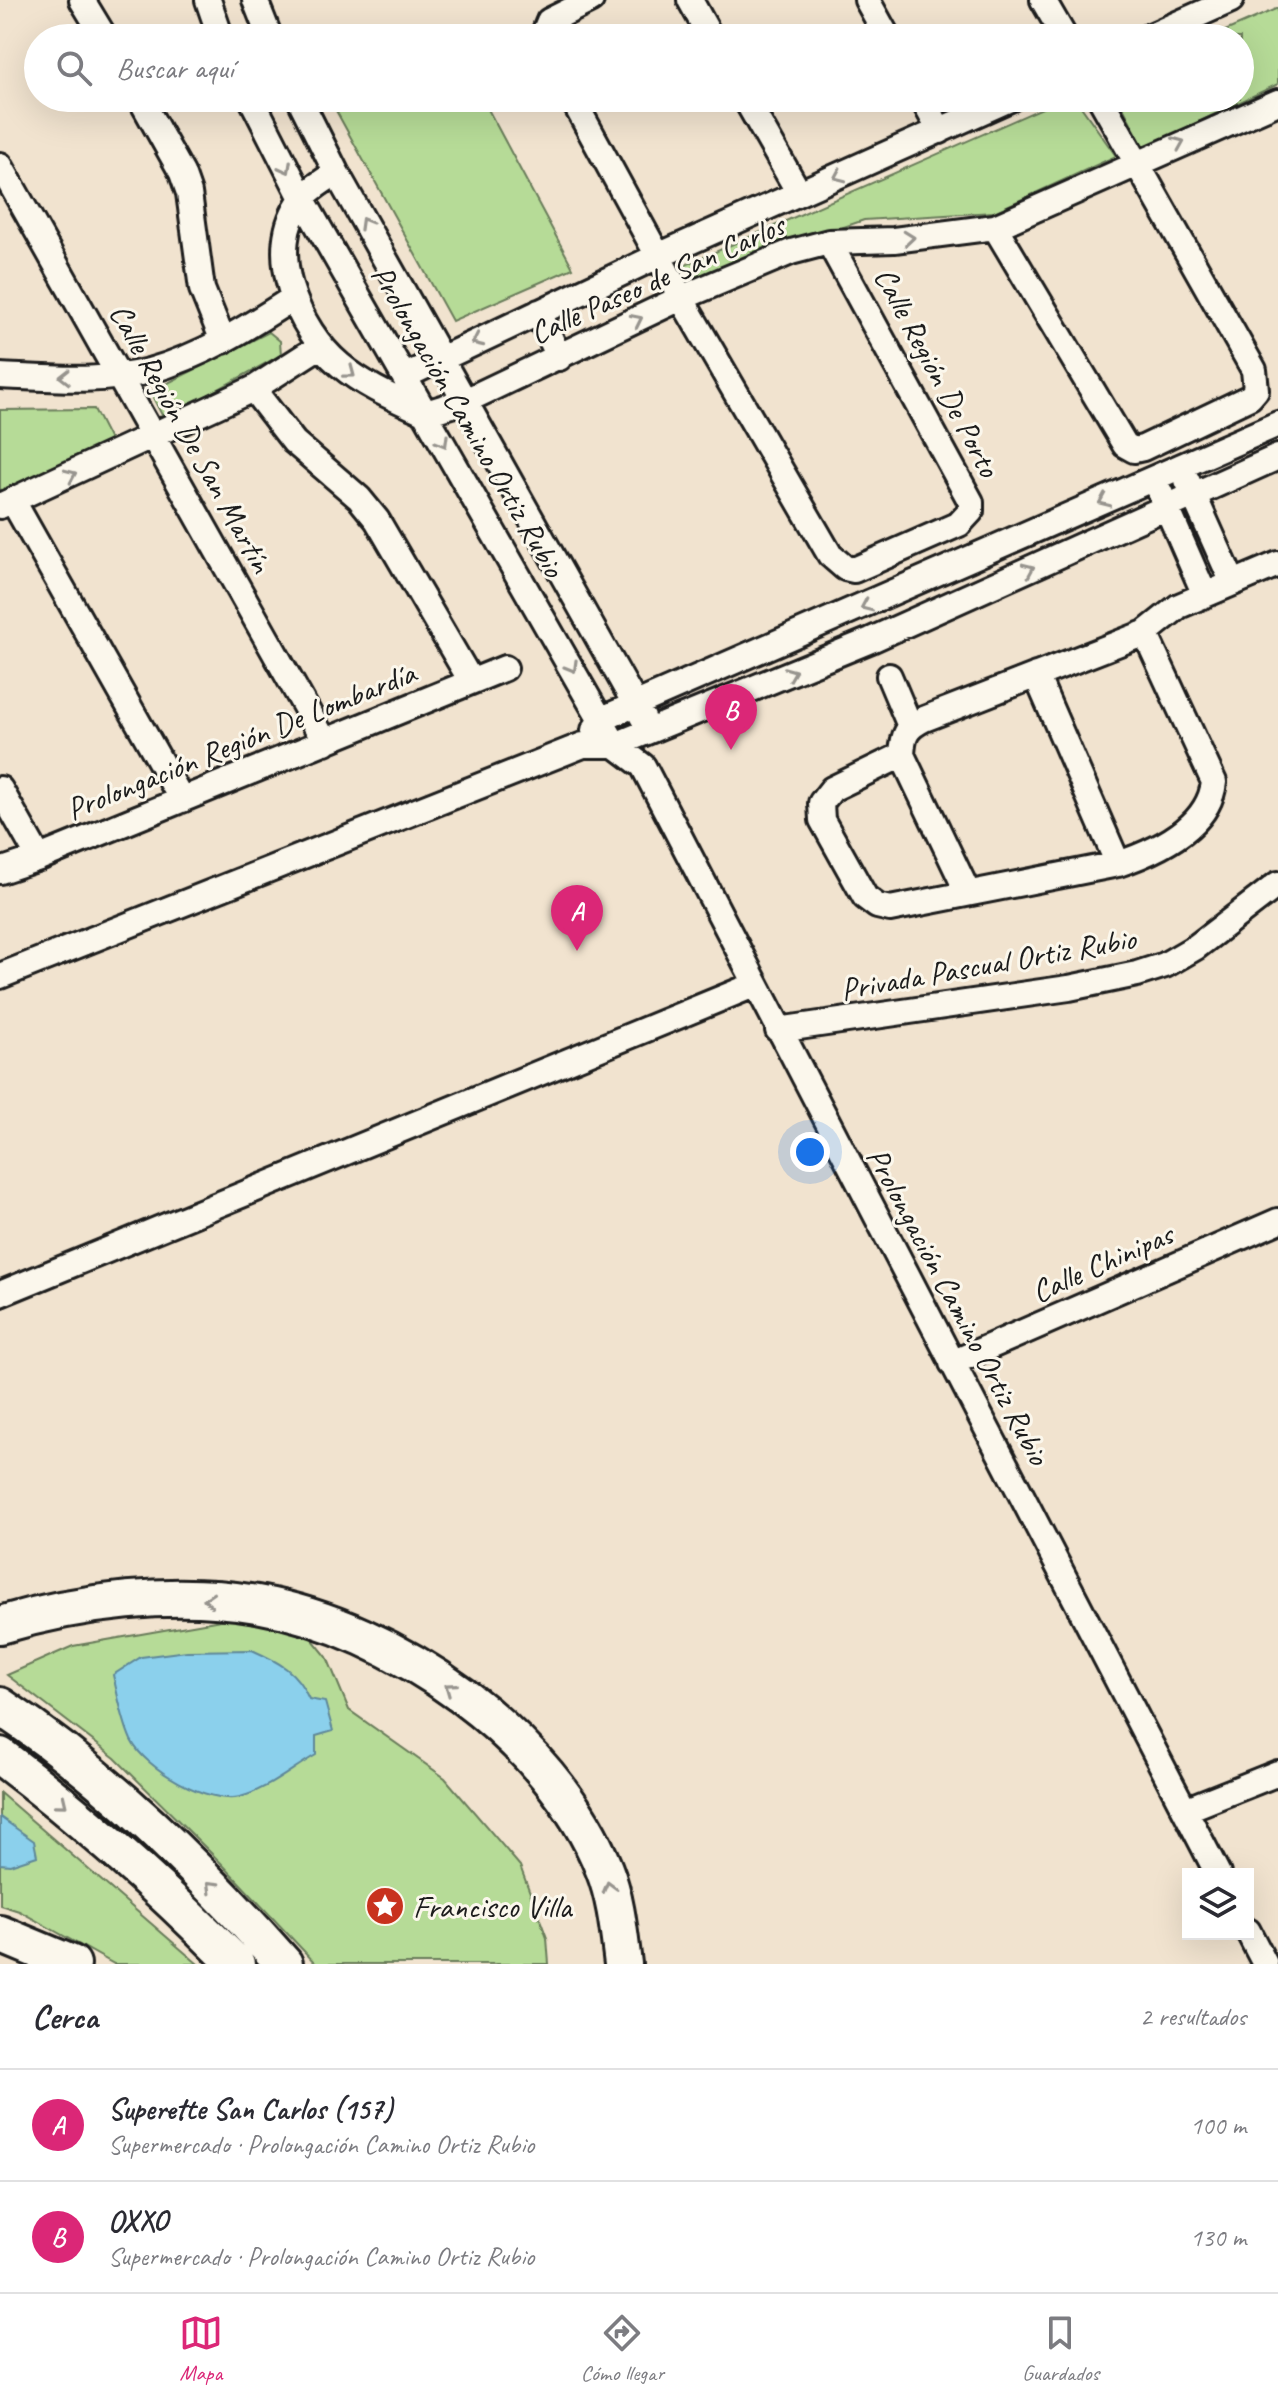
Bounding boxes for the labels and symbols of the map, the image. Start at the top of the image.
one-way arrow [1171,137,1185,153]
one-way arrow [276,159,291,174]
one-way arrow [832,166,847,182]
street label: Calle Paseo de San Carlos [523,204,793,354]
one-way arrow [359,217,375,232]
one-way arrow [903,230,916,247]
street label: Prolongación Camino Ortiz Rubio [362,258,575,586]
street label: Calle Región De Porto [865,260,1010,485]
street label: Calle Región De San Martín [100,296,283,581]
one-way arrow [629,314,644,330]
one-way arrow [471,331,486,347]
one-way arrow [342,363,356,377]
one-way arrow [58,368,71,386]
one-way arrow [433,433,449,448]
one-way arrow [63,469,78,485]
one-way arrow [1098,491,1112,507]
one-way arrow [1021,562,1035,578]
one-way arrow [860,596,874,612]
street label: Prolongación Región De Lombardía [60,651,423,830]
one-way arrow [562,659,578,673]
one-way arrow [783,666,797,683]
pin: B [705,684,757,750]
pin: A [551,885,603,951]
street label: Privada Pascual Ortiz Rubio [837,918,1140,1010]
your location [790,1132,830,1172]
street label: Prolongación Camino Ortiz Rubio [857,1140,1060,1473]
street label: Calle Chinipas [1025,1212,1182,1312]
one-way arrow [202,1592,215,1609]
one-way arrow [444,1683,459,1698]
one-way arrow [53,1793,67,1808]
one-way arrow [206,1881,221,1895]
one-way arrow [601,1881,618,1895]
place icon: Francisco Villa [364,1885,406,1927]
place label: Francisco Villa [413,1886,574,1927]

